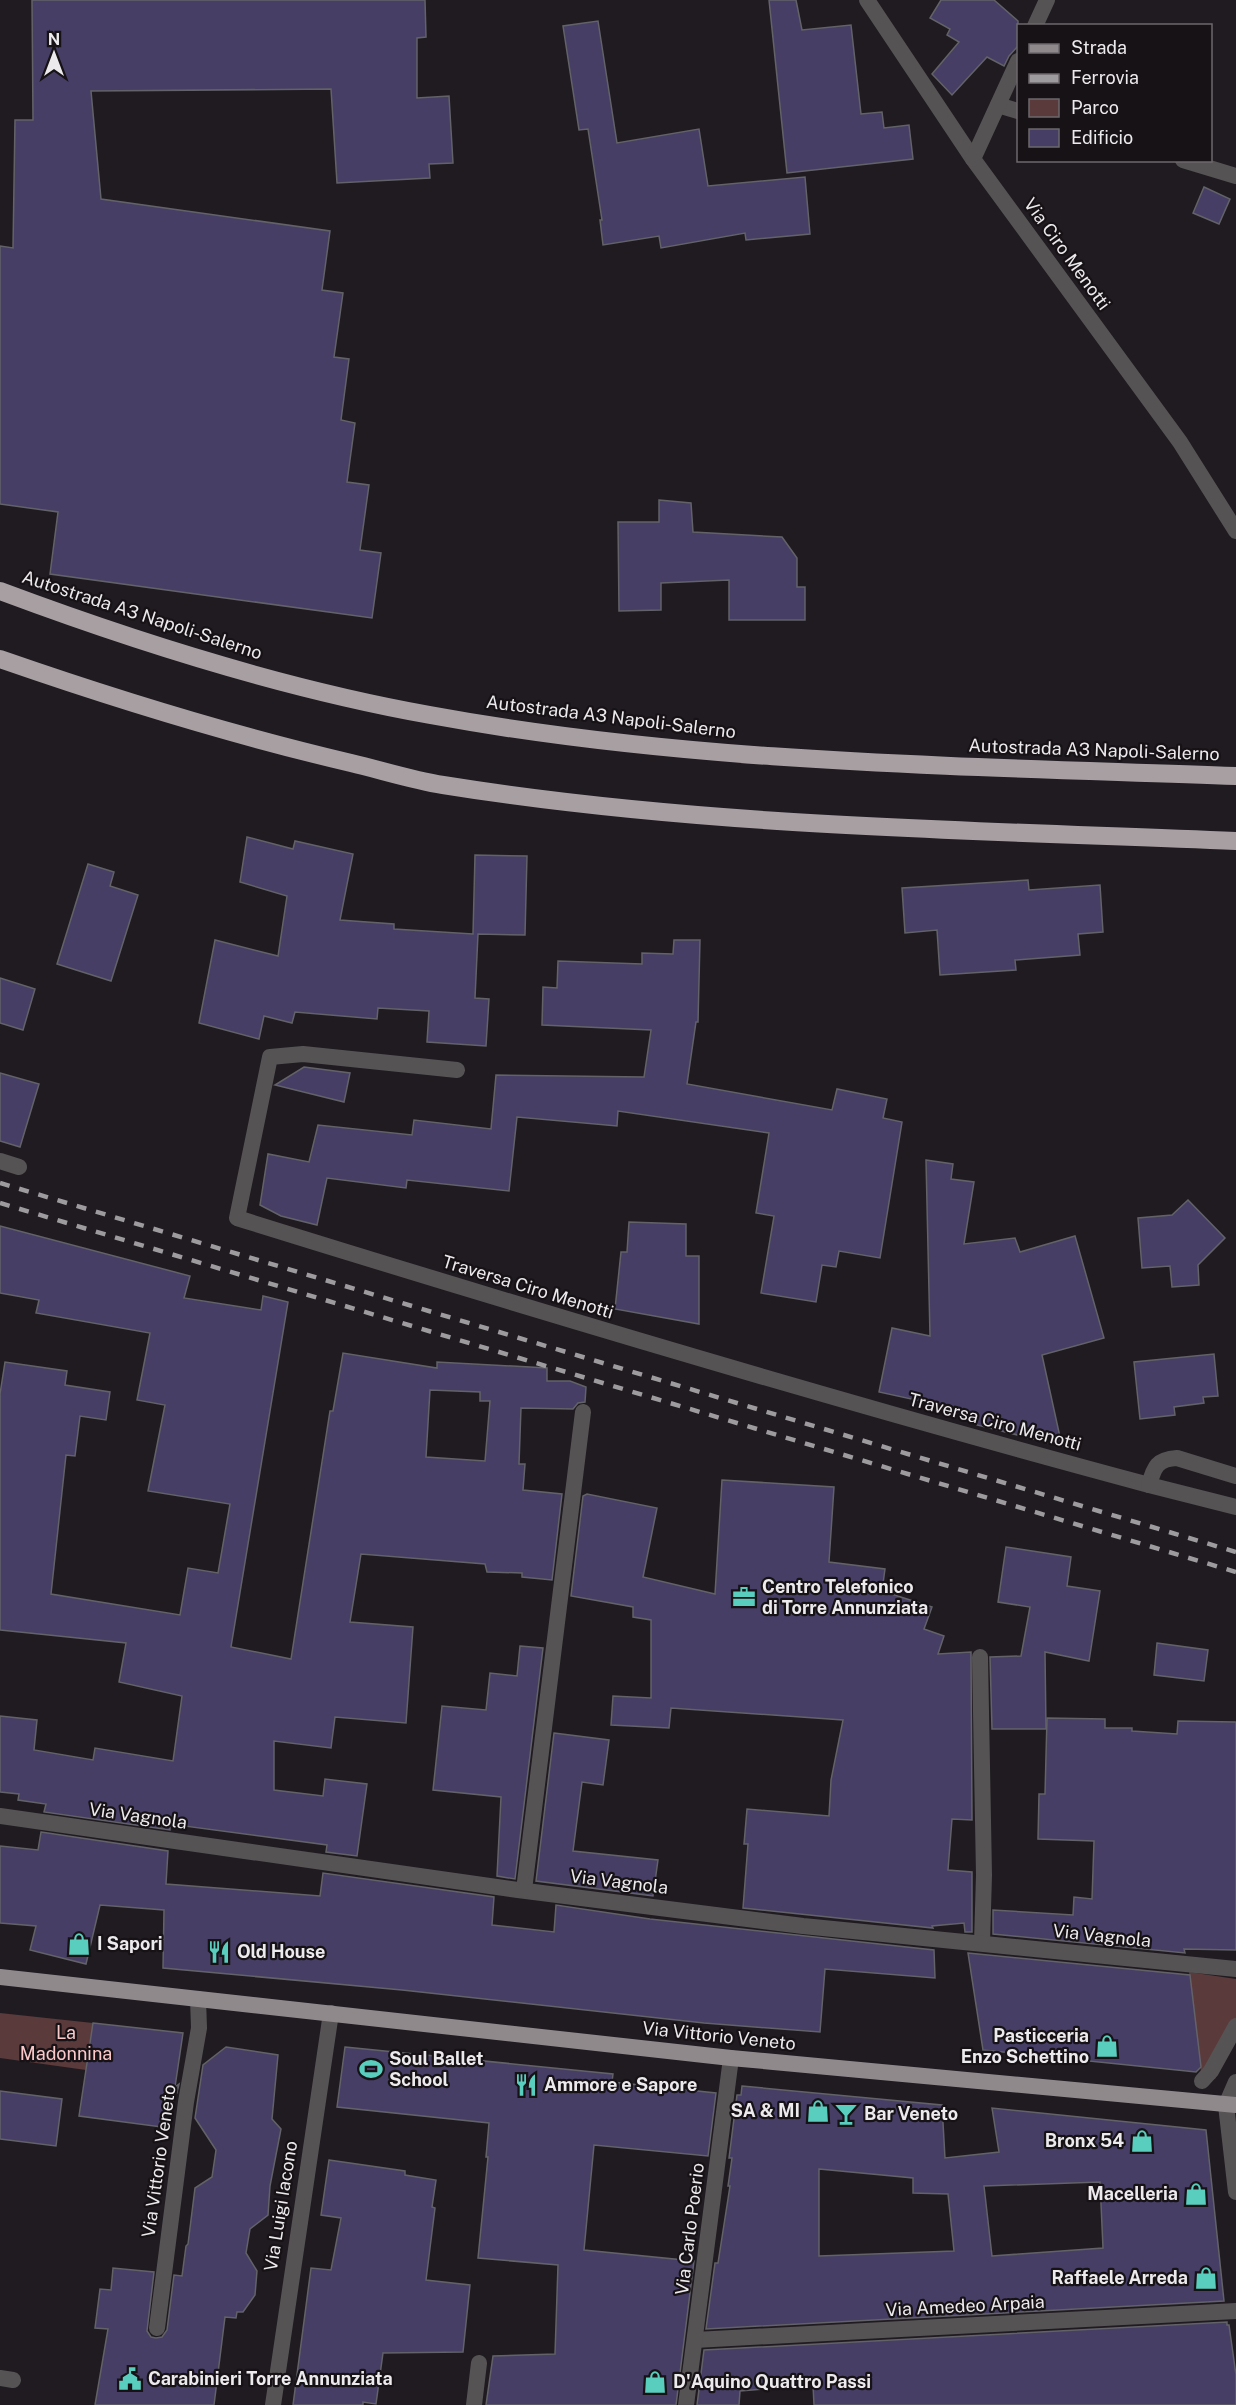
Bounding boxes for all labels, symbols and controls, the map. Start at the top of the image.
north arrow [24,24,84,84]
legend [1017,24,1212,162]
text: N [48,30,60,49]
text: Strada [1071,37,1127,58]
text: Ferrovia [1071,67,1139,88]
text: Parco [1071,97,1119,118]
text: Edificio [1071,127,1133,148]
street label: Via Ciro Menotti [1020,194,1115,314]
street label: Autostrada A3 Napoli-Salerno [19,566,265,663]
street label: Autostrada A3 Napoli-Salerno [485,691,737,742]
street label: Autostrada A3 Napoli-Salerno [968,735,1220,764]
street label: Traversa Ciro Menotti [440,1250,616,1323]
street label: Traversa Ciro Menotti [906,1388,1084,1455]
place label: Centro Telefonico di Torre Annunziata [762,1576,928,1618]
office icon: Centro Telefonico di Torre Annunziata [731,1584,757,1610]
street label: Via Vagnola [88,1798,188,1833]
street label: Via Vagnola [569,1865,669,1898]
street label: Via Vagnola [1052,1920,1152,1951]
shop icon: I Sapori [66,1931,92,1957]
place label: I Sapori [97,1933,163,1954]
restaurant icon: Old House [206,1939,232,1965]
place label: Old House [237,1941,325,1962]
street label: Via Vittorio Veneto [641,2017,797,2054]
park label: La Madonnina [20,2022,112,2064]
place label: Pasticceria Enzo Schettino [961,2025,1089,2067]
shop icon: Pasticceria Enzo Schettino [1094,2033,1120,2059]
place label: Soul Ballet School [389,2048,484,2090]
sports icon: Soul Ballet School [358,2056,384,2082]
restaurant icon: Ammore e Sapore [513,2072,539,2098]
place label: Ammore e Sapore [544,2074,697,2095]
street label: Via Vittorio Veneto [137,2083,180,2239]
shop icon: SA & MI [805,2098,831,2124]
place label: SA & MI [730,2100,800,2121]
bar icon: Bar Veneto [833,2101,859,2127]
place label: Bar Veneto [864,2103,958,2124]
shop icon: Bronx 54 [1129,2128,1155,2154]
place label: Bronx 54 [1045,2130,1124,2151]
street label: Via Luigi Iacono [260,2139,301,2273]
street label: Via Carlo Poerio [671,2162,708,2296]
shop icon: Macelleria [1183,2181,1209,2207]
place label: Macelleria [1087,2183,1178,2204]
shop icon: Raffaele Arreda [1193,2265,1219,2291]
place label: Raffaele Arreda [1052,2267,1188,2288]
street label: Via Amedeo Arpaia [885,2291,1045,2320]
public building icon: Carabinieri Torre Annunziata [117,2366,143,2392]
place label: Carabinieri Torre Annunziata [148,2368,393,2389]
shop icon: D'Aquino Quattro Passi [642,2369,668,2395]
place label: D'Aquino Quattro Passi [673,2371,871,2392]

